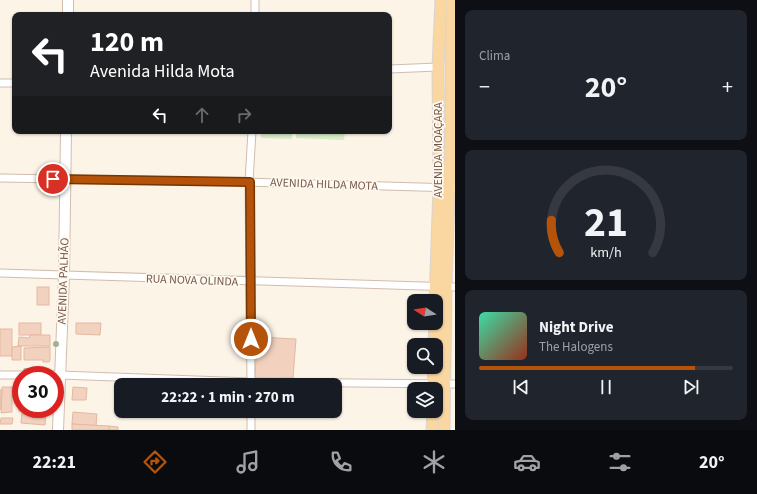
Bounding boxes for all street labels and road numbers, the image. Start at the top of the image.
street label: AVENIDA MOAÇARA [430,102,447,198]
street label: AVENIDA HILDA MOTA [270,174,379,195]
street label: AVENIDA PALHÃO [53,237,74,325]
street label: RUA NOVA OLINDA [146,270,239,291]

